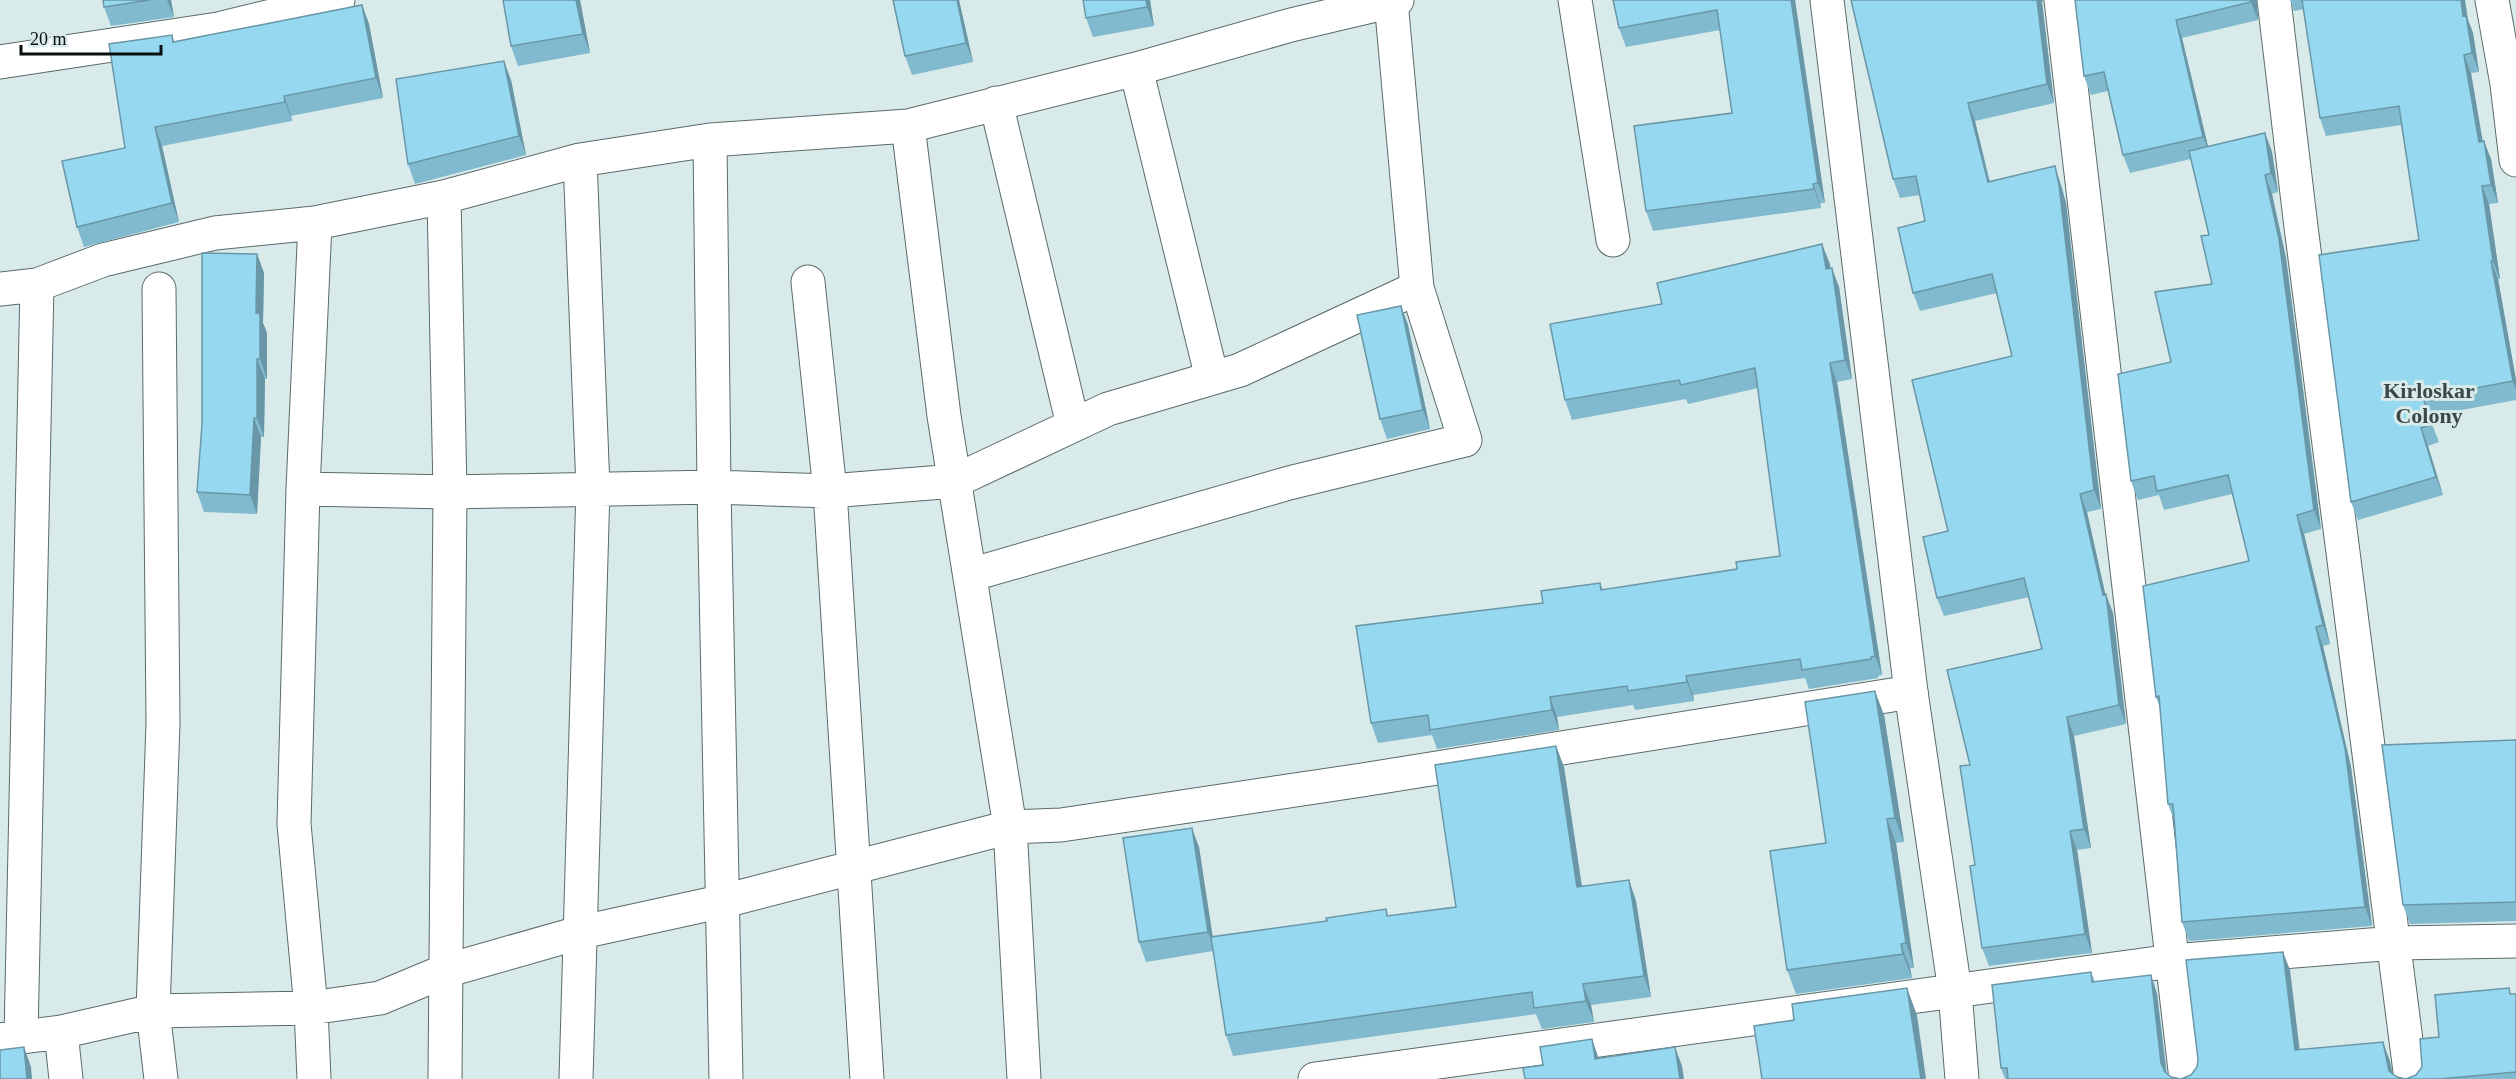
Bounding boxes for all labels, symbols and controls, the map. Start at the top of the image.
scale bar [21,18,160,56]
text: 20 m [30,29,67,49]
district label: Kirloskar Colony [2383,378,2475,428]

